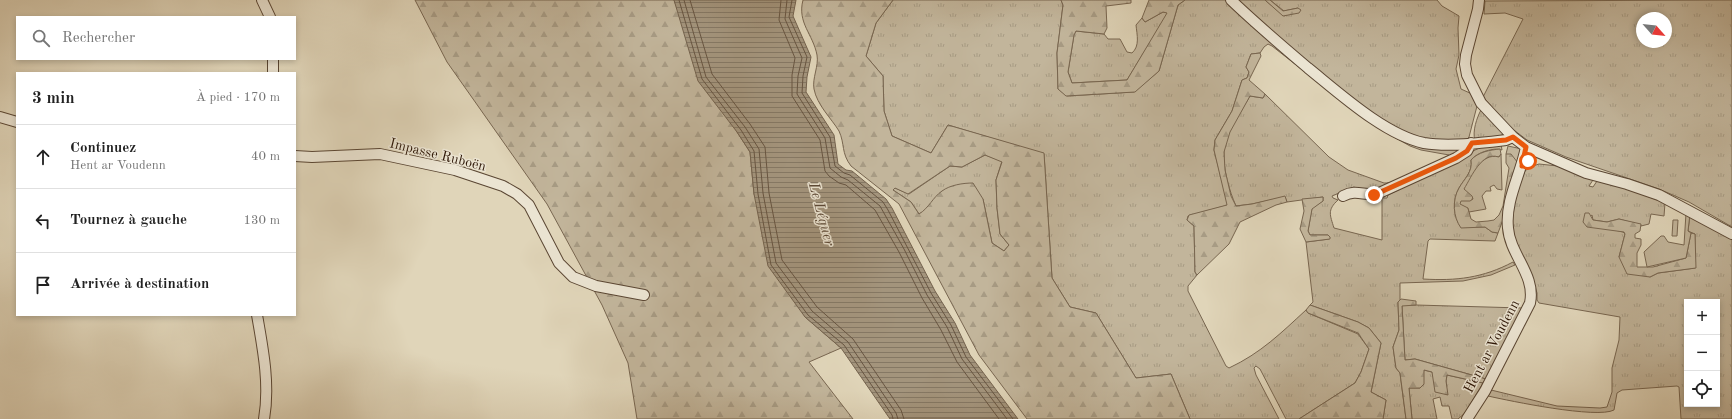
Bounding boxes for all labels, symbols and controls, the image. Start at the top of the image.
north arrow [1636,12,1672,48]
search box [16,16,296,60]
icon: search [30,27,52,49]
text: Rechercher [62,31,135,46]
text: 3 min [32,90,75,107]
text: À pied · 170 m [196,91,280,104]
street label: Impasse Ruboën [388,136,488,174]
text: Continuez [70,141,136,156]
icon: ahead [32,146,54,168]
text: 40 m [251,150,280,163]
route start [1519,152,1537,170]
text: Hent ar Voudenn [70,159,166,172]
water label: Le Léguer [805,180,836,248]
route end [1365,186,1383,204]
icon: left [32,210,54,232]
text: Tournez à gauche [70,213,187,228]
text: 130 m [243,214,280,227]
icon: arrive [32,274,54,296]
text: Arrivée à destination [70,277,209,292]
street label: Hent ar Voudenn [1461,297,1522,395]
map controls [1684,299,1720,407]
button: + [1684,299,1720,335]
button: − [1684,335,1720,371]
button: locate [1684,371,1720,407]

